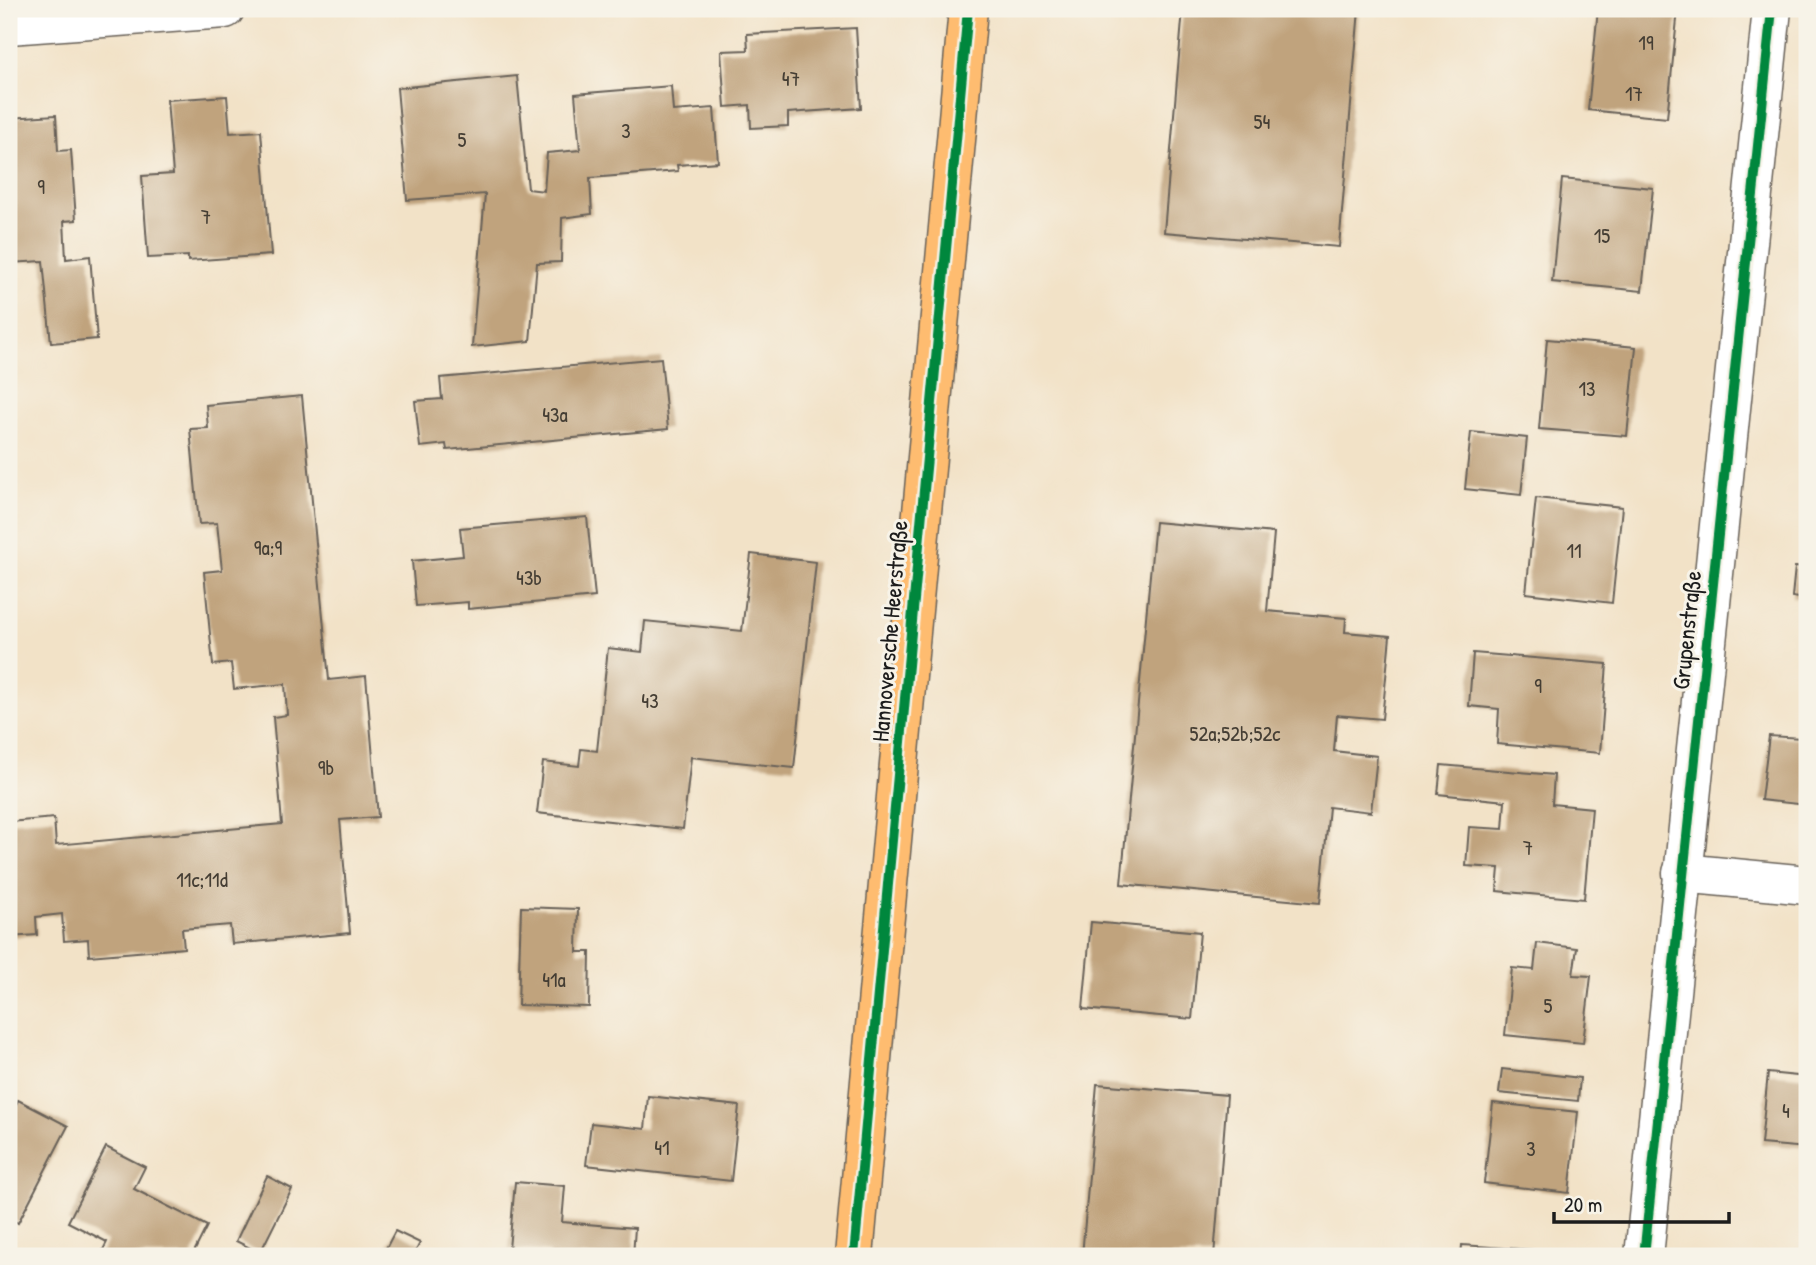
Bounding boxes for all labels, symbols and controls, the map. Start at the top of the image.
house number: 19 [1638,28,1654,57]
house number: 47 [782,64,800,93]
house number: 17 [1625,79,1643,108]
house number: 54 [1254,107,1271,136]
house number: 3 [621,116,631,145]
house number: 5 [458,125,467,154]
house number: 9 [37,172,45,201]
house number: 7 [201,202,211,231]
house number: 15 [1594,221,1610,250]
house number: 13 [1578,374,1596,403]
house number: 43a [542,400,568,429]
street label: Hannoversche Heerstraße [863,519,915,743]
house number: 9a;9 [254,533,283,562]
house number: 11 [1566,536,1582,565]
house number: 43b [516,563,542,592]
street label: Grupenstraße [1664,569,1708,691]
house number: 9 [1534,671,1542,700]
house number: 43 [641,686,659,715]
house number: 52a;52b;52c [1190,719,1281,748]
house number: 9b [318,753,334,782]
house number: 7 [1523,833,1533,862]
house number: 11c;11d [176,865,228,894]
house number: 41a [542,965,566,994]
house number: 5 [1544,991,1553,1020]
house number: 4 [1782,1096,1790,1125]
house number: 41 [654,1133,670,1162]
house number: 3 [1526,1134,1536,1163]
scale bar [1554,1181,1728,1225]
text: 20 m [1564,1190,1602,1219]

